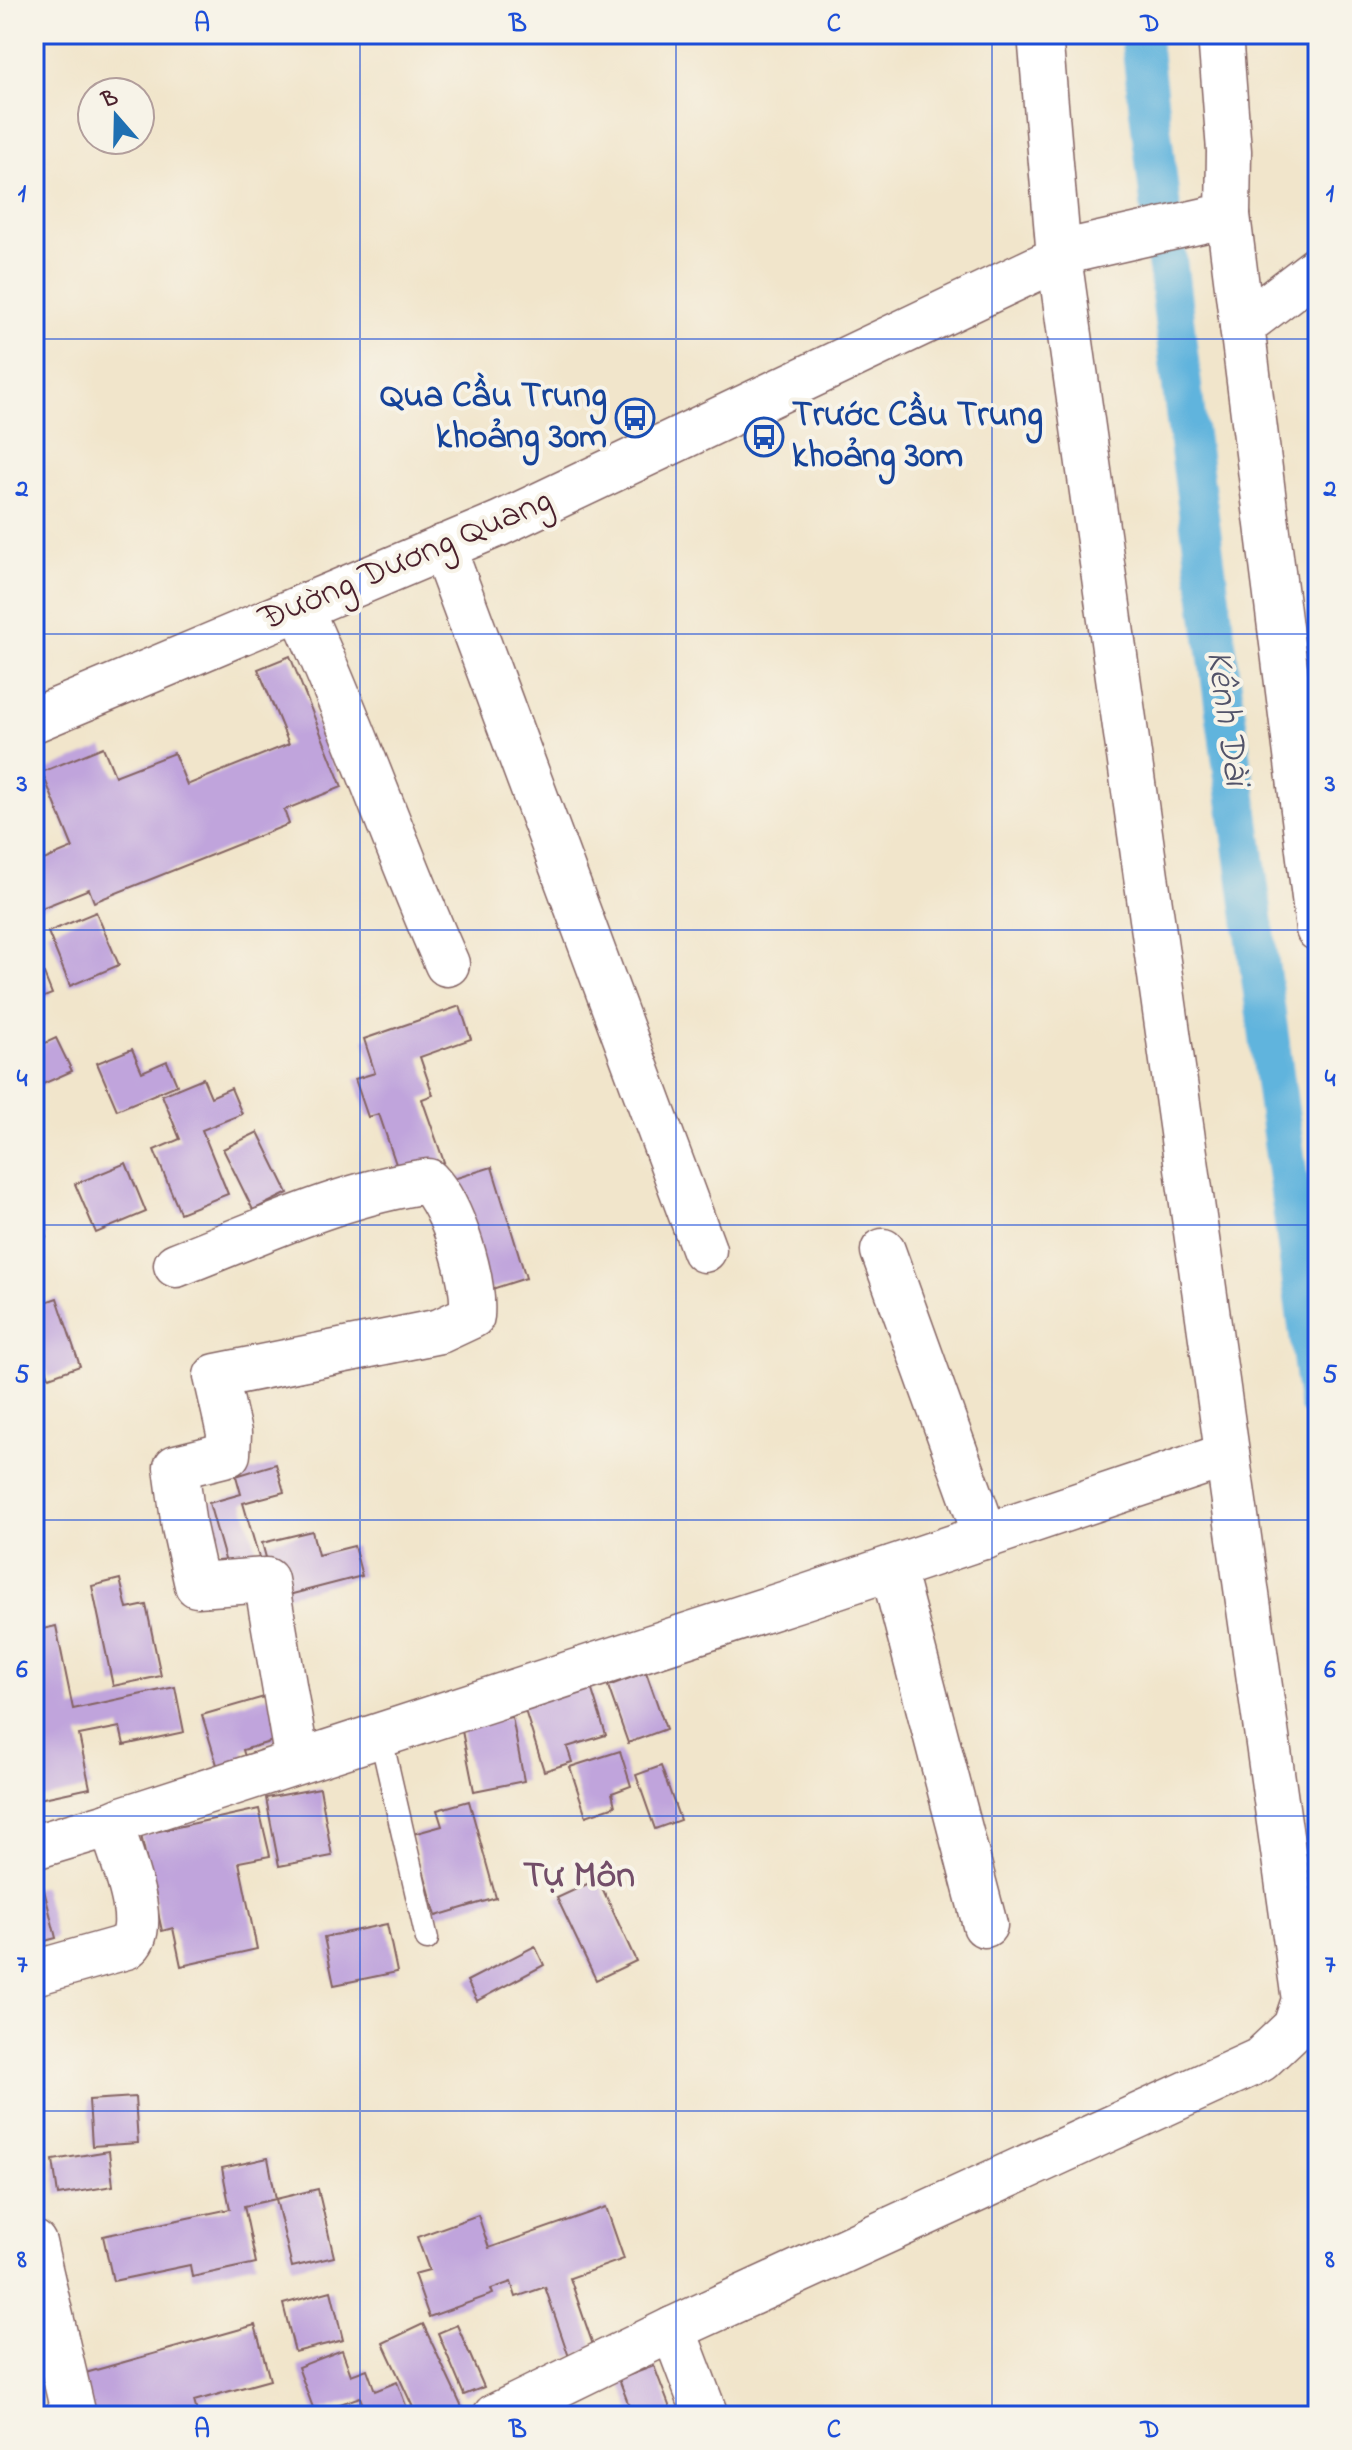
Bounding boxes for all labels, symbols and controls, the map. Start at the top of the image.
text: A [194,6,210,44]
text: B [508,6,527,44]
text: C [827,6,841,44]
text: D [1139,6,1160,44]
north arrow [76,76,156,156]
text: B [97,82,123,118]
text: 1 [18,176,27,214]
text: 1 [1326,176,1335,214]
place label: Qua Cầu Trung khoảng 30m [380,371,607,466]
place label: Trước Cầu Trung khoảng 30m [792,390,1043,485]
bus stop icon: Qua Cầu Trung khoảng 30m [614,397,656,439]
bus stop icon: Trước Cầu Trung khoảng 30m [743,416,785,458]
text: 2 [15,471,29,509]
text: 2 [1323,471,1337,509]
street label: Đường Dương Quang [250,475,561,647]
water label: Kênh Dài [1189,647,1264,792]
text: 3 [16,766,28,804]
text: 3 [1324,766,1336,804]
text: 4 [17,1061,28,1099]
text: 4 [1325,1061,1336,1099]
text: 5 [15,1357,30,1395]
text: 5 [1323,1357,1338,1395]
text: 6 [16,1652,28,1690]
text: 6 [1324,1652,1336,1690]
district label: Tự Môn [523,1849,635,1905]
text: 7 [17,1947,28,1985]
text: 7 [1325,1947,1336,1985]
text: 8 [16,2242,27,2280]
text: 8 [1324,2242,1335,2280]
text: A [194,2412,210,2450]
text: B [508,2412,527,2450]
text: C [827,2412,841,2450]
text: D [1139,2412,1160,2450]

